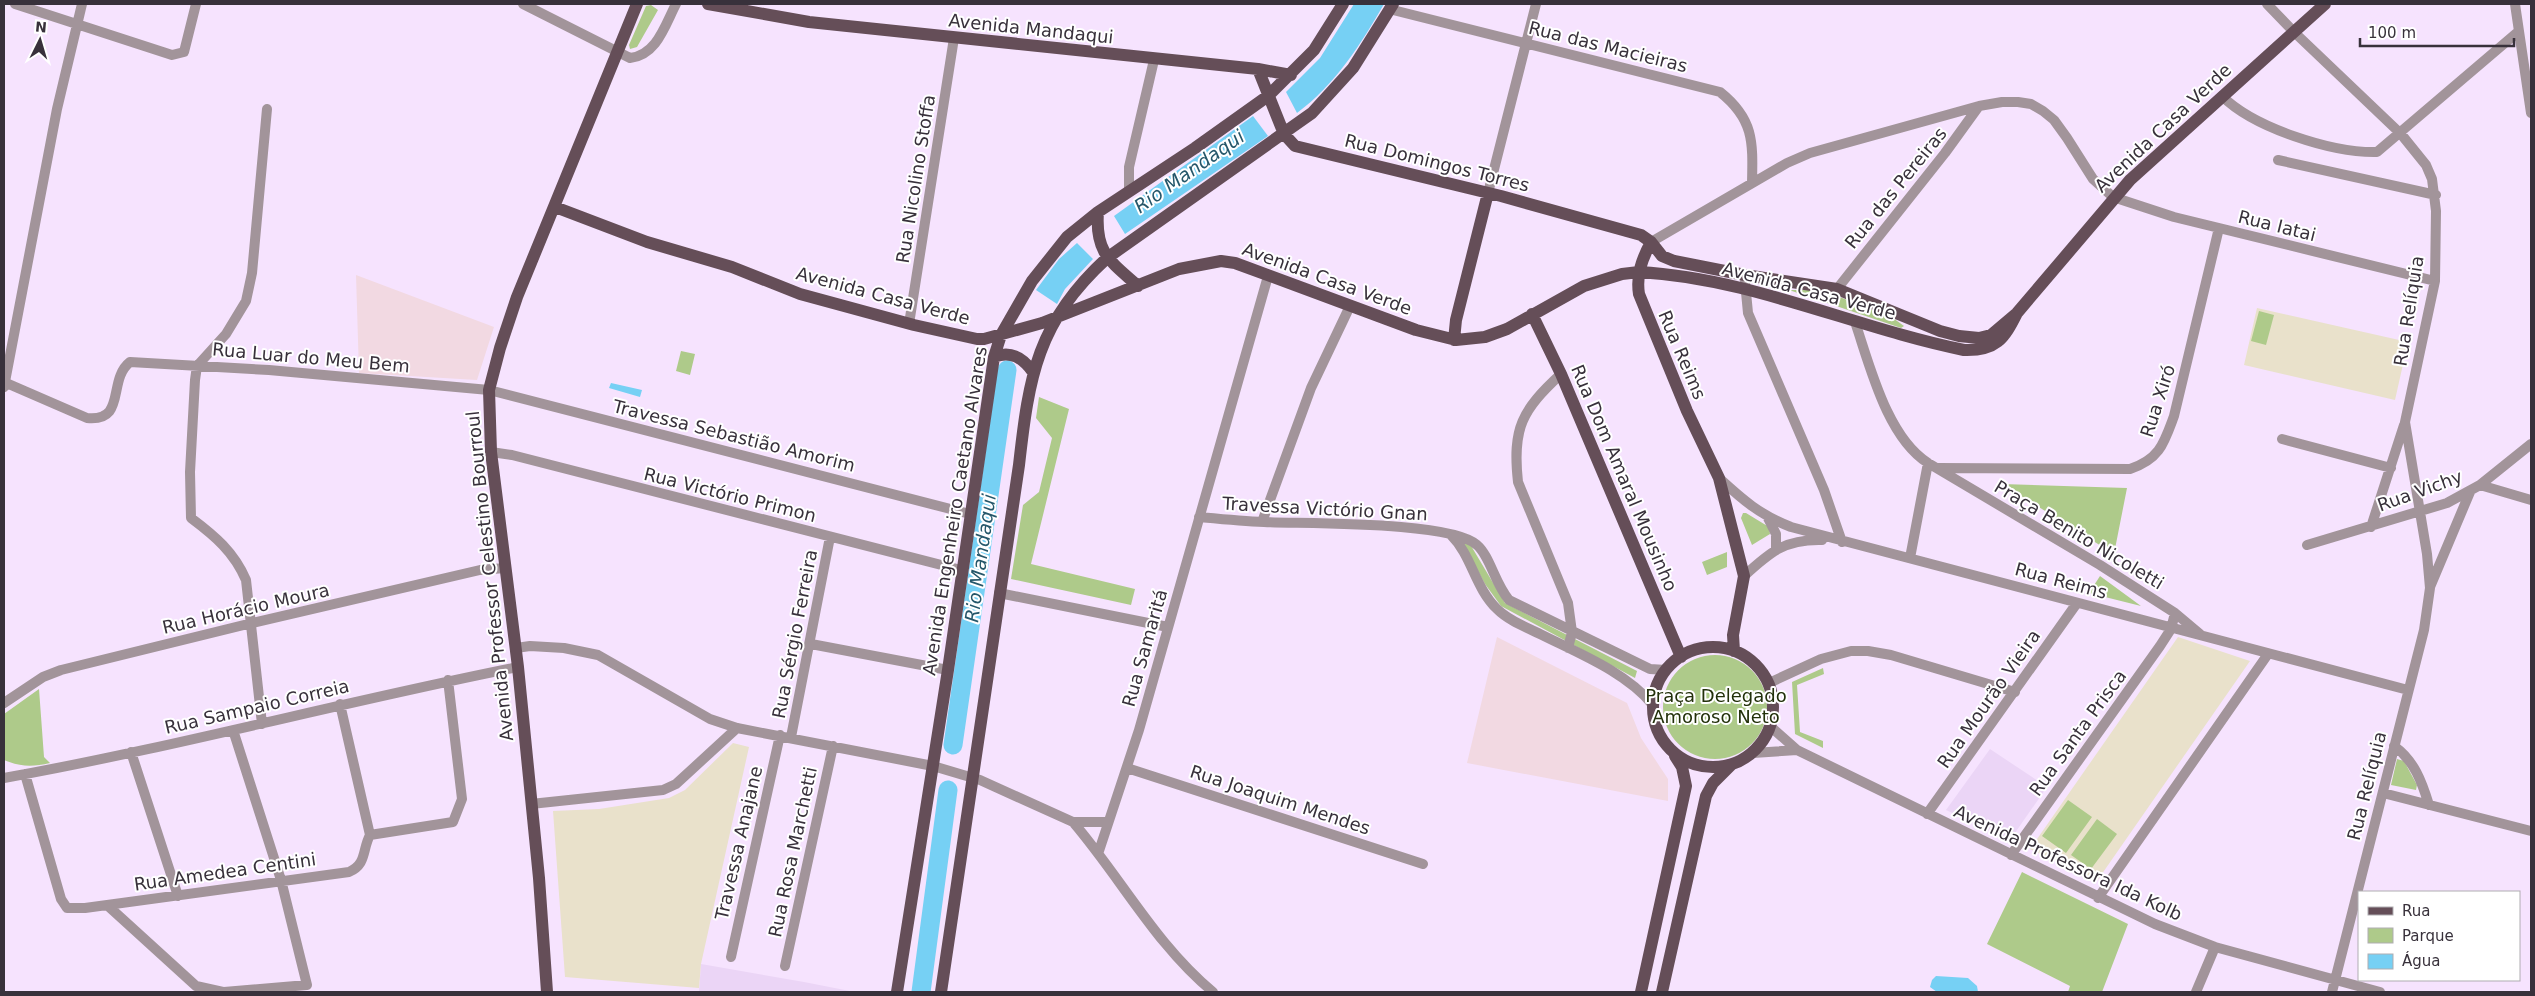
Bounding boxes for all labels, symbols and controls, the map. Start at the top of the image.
street label: Avenida Mandaqui [947,9,1115,48]
north arrow [15,15,65,65]
scale bar [2360,15,2514,47]
street label: Rua das Macieiras [1527,17,1690,76]
text: N [35,19,48,36]
text: 100 m [2368,24,2416,42]
street label: Avenida Casa Verde [2090,59,2235,196]
street label: Rua Nicolino Stoffa [892,93,939,265]
street label: Rua das Pereiras [1840,123,1951,252]
water label: Rio Mandaqui [1130,124,1249,217]
street label: Rua Domingos Torres [1343,129,1532,196]
street label: Rua Iatai [2236,206,2318,245]
street label: Avenida Casa Verde [1240,238,1415,319]
street label: Rua Relíquia [2389,254,2428,368]
street label: Avenida Casa Verde [1720,257,1898,324]
street label: Avenida Casa Verde [794,262,972,329]
street label: Rua Reims [1654,307,1711,402]
street label: Rua Luar do Meu Bem [212,338,411,377]
street label: Avenida Engenheiro Caetano Alvares [918,345,991,677]
street label: Rua Dom Amaral Mousinho [1567,361,1682,594]
street label: Rua Xiró [2136,362,2179,440]
street label: Travessa Sebastião Amorim [610,395,857,476]
street label: Avenida Professor Celestino Bourroul [462,410,517,742]
street label: Rua Victório Primon [642,463,818,526]
street label: Rua Vichy [2375,465,2465,516]
street label: Praça Benito Nicoletti [1991,476,2168,593]
water label: Rio Mandaqui [960,492,1000,624]
street label: Travessa Victório Gnan [1221,493,1428,524]
street label: Rua Sérgio Ferreira [768,548,821,720]
street label: Rua Reims [2013,558,2110,603]
street label: Rua Horácio Moura [160,579,331,638]
street label: Rua Samaritá [1118,587,1171,709]
street label: Rua Mourão Vieira [1933,625,2044,772]
street label: Rua Santa Prisca [2025,666,2130,800]
street label: Rua Sampaio Correia [163,675,351,738]
park label: Praça Delegado Amoroso Neto [1645,685,1787,727]
street label: Rua Relíquia [2343,729,2390,843]
street label: Rua Joaquim Mendes [1187,760,1373,839]
street label: Travessa Anajane [710,764,766,923]
street label: Rua Rosa Marchetti [764,765,821,939]
street label: Avenida Professora Ida Kolb [1951,800,2186,925]
street label: Rua Amedea Centini [133,848,317,895]
legend [2358,891,2520,981]
text: Rua [2402,902,2430,920]
text: Parque [2402,927,2454,945]
text: Água [2402,951,2440,970]

